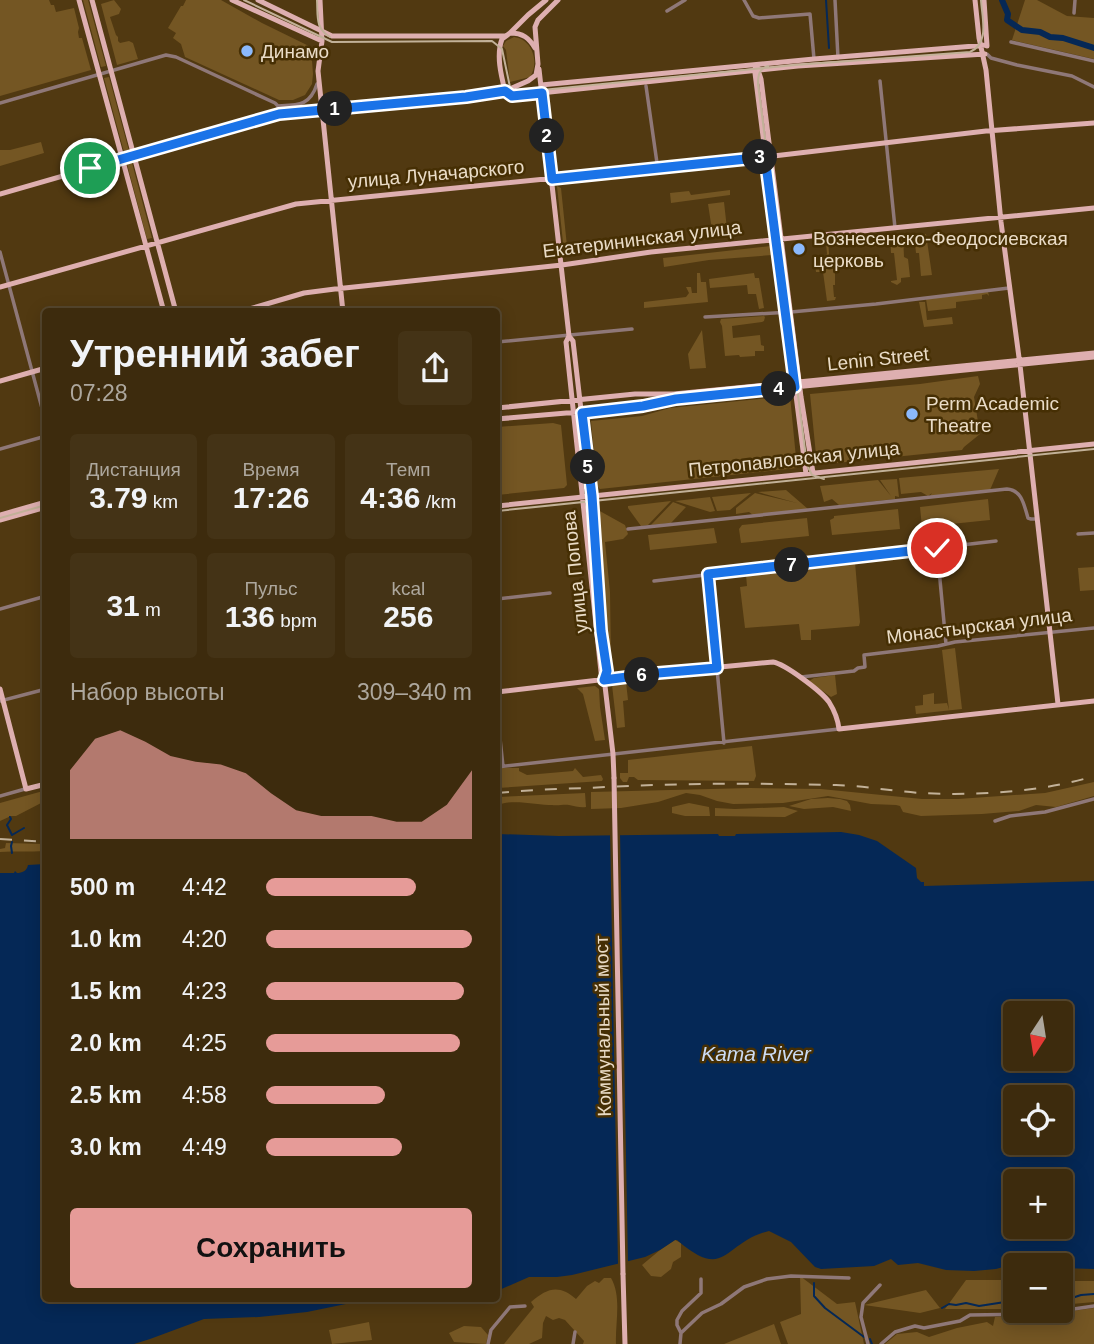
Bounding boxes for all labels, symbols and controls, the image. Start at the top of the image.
place label: Динамо [261,41,329,62]
marker: Динамо [239,43,255,59]
pin: 1 [318,92,352,126]
text: 1 [329,98,340,119]
pin: 2 [530,118,564,154]
text: 2 [541,125,552,146]
pin [60,138,120,198]
pin: 3 [742,140,778,174]
text: 3 [754,146,765,167]
icon: arrive [71,149,109,187]
street label: улица Луначарского [347,156,525,192]
street label: Екатерининская улица [541,216,743,262]
place label: Вознесенско-Феодосиевская церковь [813,228,1068,271]
marker: Вознесенско-Феодосиевская церковь [791,241,807,257]
button: share [398,331,472,405]
text: Утренний забег [70,333,360,375]
street label: Lenin Street [826,343,931,375]
pin: 4 [762,372,796,406]
text: 4 [773,378,784,399]
text: 07:28 [70,380,128,406]
place label: Perm Academic Theatre [926,393,1059,436]
marker: Perm Academic Theatre [904,406,920,422]
street label: Петропавловская улица [687,437,901,481]
pin: 5 [570,449,606,484]
text: 5 [582,456,593,477]
text: Дистанция [87,459,181,480]
text: Время [242,459,300,480]
text: Темп [386,459,431,480]
text: 3.79 [89,481,148,514]
text: 17:26 [233,481,309,514]
text: 4:36 [360,481,420,514]
text: km [148,491,178,512]
text: /km [420,491,456,512]
street label: улица Попова [558,509,592,634]
pin [907,518,967,578]
icon: check [918,529,956,567]
pin: 7 [774,548,810,582]
text: 7 [786,554,797,575]
text: Пульс [244,578,298,599]
text: kcal [391,578,425,599]
text: 31 [106,589,140,622]
text: m [140,599,161,620]
text: 136 [225,600,275,633]
text: 256 [383,600,433,633]
street label: Монастырская улица [885,604,1073,648]
text: bpm [275,610,317,631]
pin: 6 [624,658,660,692]
text: 6 [636,664,647,685]
text: Набор высоты [70,679,224,705]
text: 309–340 m [357,679,472,705]
text: 500 m [70,874,135,900]
text: 4:42 [182,874,227,900]
text: 1.0 km [70,926,142,952]
text: 4:20 [182,926,227,952]
street label: Коммунальный мост [591,935,615,1117]
text: 1.5 km [70,978,142,1004]
text: 4:23 [182,978,227,1004]
north arrow [1003,1001,1073,1071]
map controls [1003,1001,1073,1323]
text: 2.0 km [70,1030,142,1056]
text: 4:25 [182,1030,227,1056]
water label: Kama River [701,1042,812,1065]
text: 2.5 km [70,1082,142,1108]
text: 4:58 [182,1082,227,1108]
button: locate [1003,1085,1073,1155]
text: 3.0 km [70,1134,142,1160]
text: 4:49 [182,1134,227,1160]
button: + [1003,1169,1073,1239]
button: Сохранить [70,1208,472,1288]
button: − [1003,1253,1073,1323]

